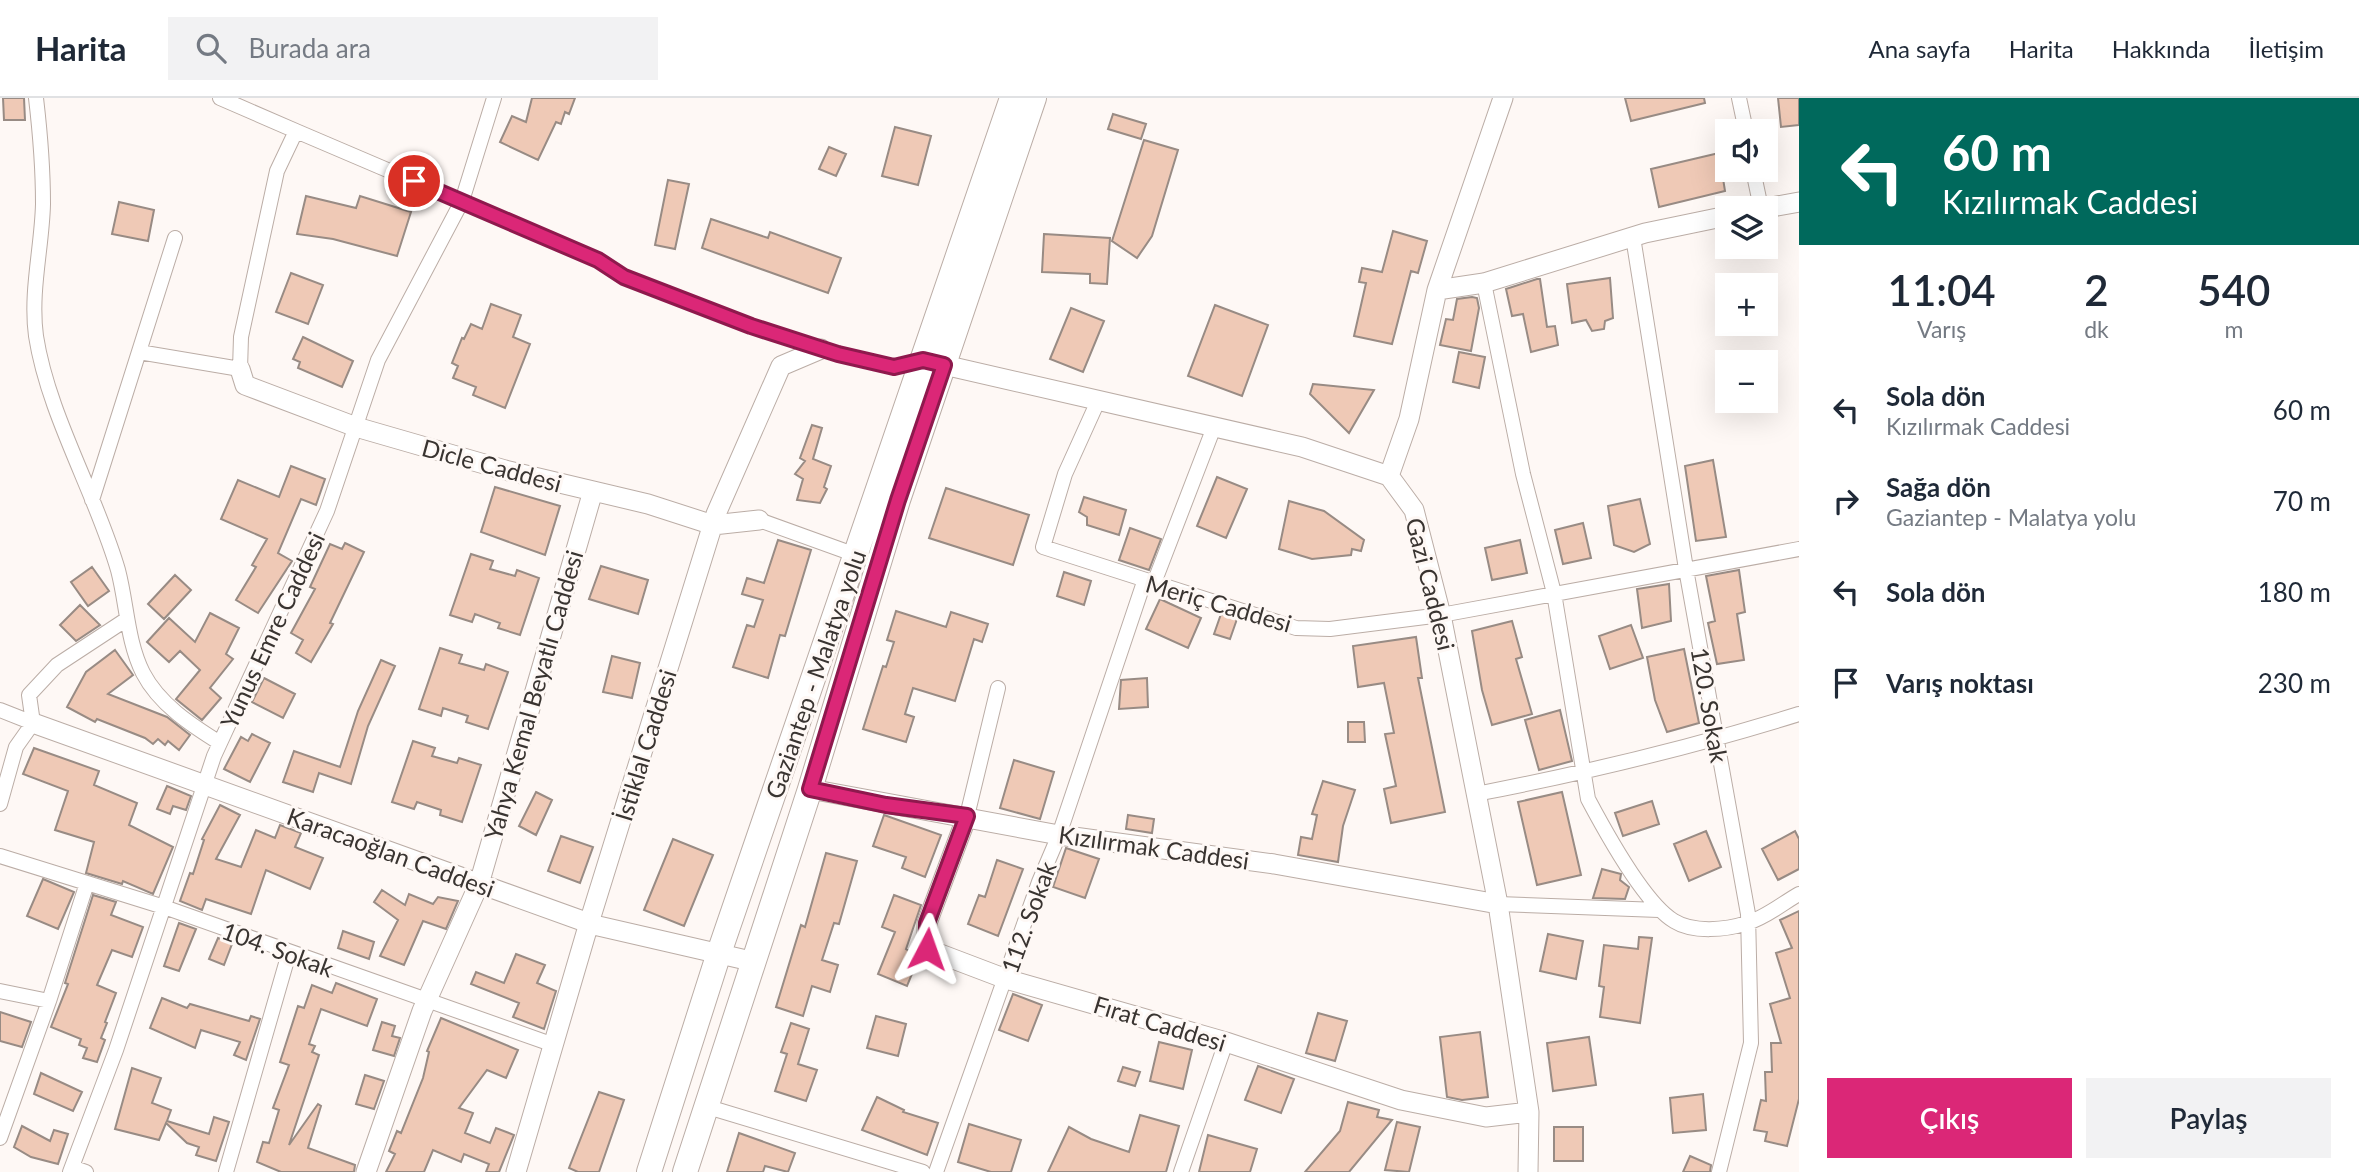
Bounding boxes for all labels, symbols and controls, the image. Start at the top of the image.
search box [168,17,658,80]
text: Harita [35,28,126,68]
icon: search [192,29,230,67]
text: Burada ara [248,32,371,64]
text: Ana sayfa [1868,34,1971,63]
text: Harita [2009,34,2074,63]
text: Hakkında [2112,34,2211,63]
text: İletişim [2249,34,2324,63]
map controls [1715,119,1778,413]
button: sound [1715,119,1778,182]
text: 60 m [1942,123,2052,181]
icon: left [1827,126,1918,217]
pin [384,151,444,211]
icon: arrive [395,162,433,200]
text: Kızılırmak Caddesi [1942,182,2198,221]
button: layers [1715,196,1778,259]
text: 11:04 [1888,265,1996,315]
text: 2 [2084,265,2109,315]
text: 540 [2197,265,2270,315]
button: + [1715,273,1778,336]
text: Varış [1917,315,1966,343]
text: dk [2084,315,2109,343]
text: m [2224,315,2243,343]
button: − [1715,350,1778,413]
text: Sola dön [1886,380,1986,412]
icon: left [1827,391,1865,429]
text: 60 m [2273,394,2331,426]
text: Kızılırmak Caddesi [1886,412,2070,440]
street label: Dicle Caddesi [419,432,565,498]
text: Sağa dön [1886,471,1991,503]
icon: right [1827,482,1865,520]
text: 70 m [2273,485,2331,517]
text: Gaziantep - Malatya yolu [1886,503,2136,531]
street label: Gazi Caddesi [1401,515,1461,653]
street label: Yunus Emre Caddesi [214,527,330,733]
street label: Gaziantep - Malatya yolu [759,546,871,802]
street label: Yahya Kemal Beyatlı Caddesi [478,547,588,843]
street label: Meriç Caddesi [1143,568,1295,638]
icon: left [1827,573,1865,611]
text: Sola dön [1886,576,1986,608]
text: 180 m [2258,576,2331,608]
street label: 120. Sokak [1686,645,1735,766]
icon: arrive [1827,664,1865,702]
street label: İstiklal Caddesi [608,666,682,824]
text: Varış noktası [1886,667,2034,699]
text: 230 m [2258,667,2331,699]
street label: Karacaoğlan Caddesi [283,801,499,903]
street label: Kızılırmak Caddesi [1057,819,1251,875]
street label: 112. Sokak [994,857,1062,977]
position arrow [890,912,964,986]
street label: 104. Sokak [218,915,338,983]
street label: Fırat Caddesi [1090,989,1230,1057]
button: Çıkış [1827,1078,2072,1158]
button: Paylaş [2086,1078,2331,1158]

